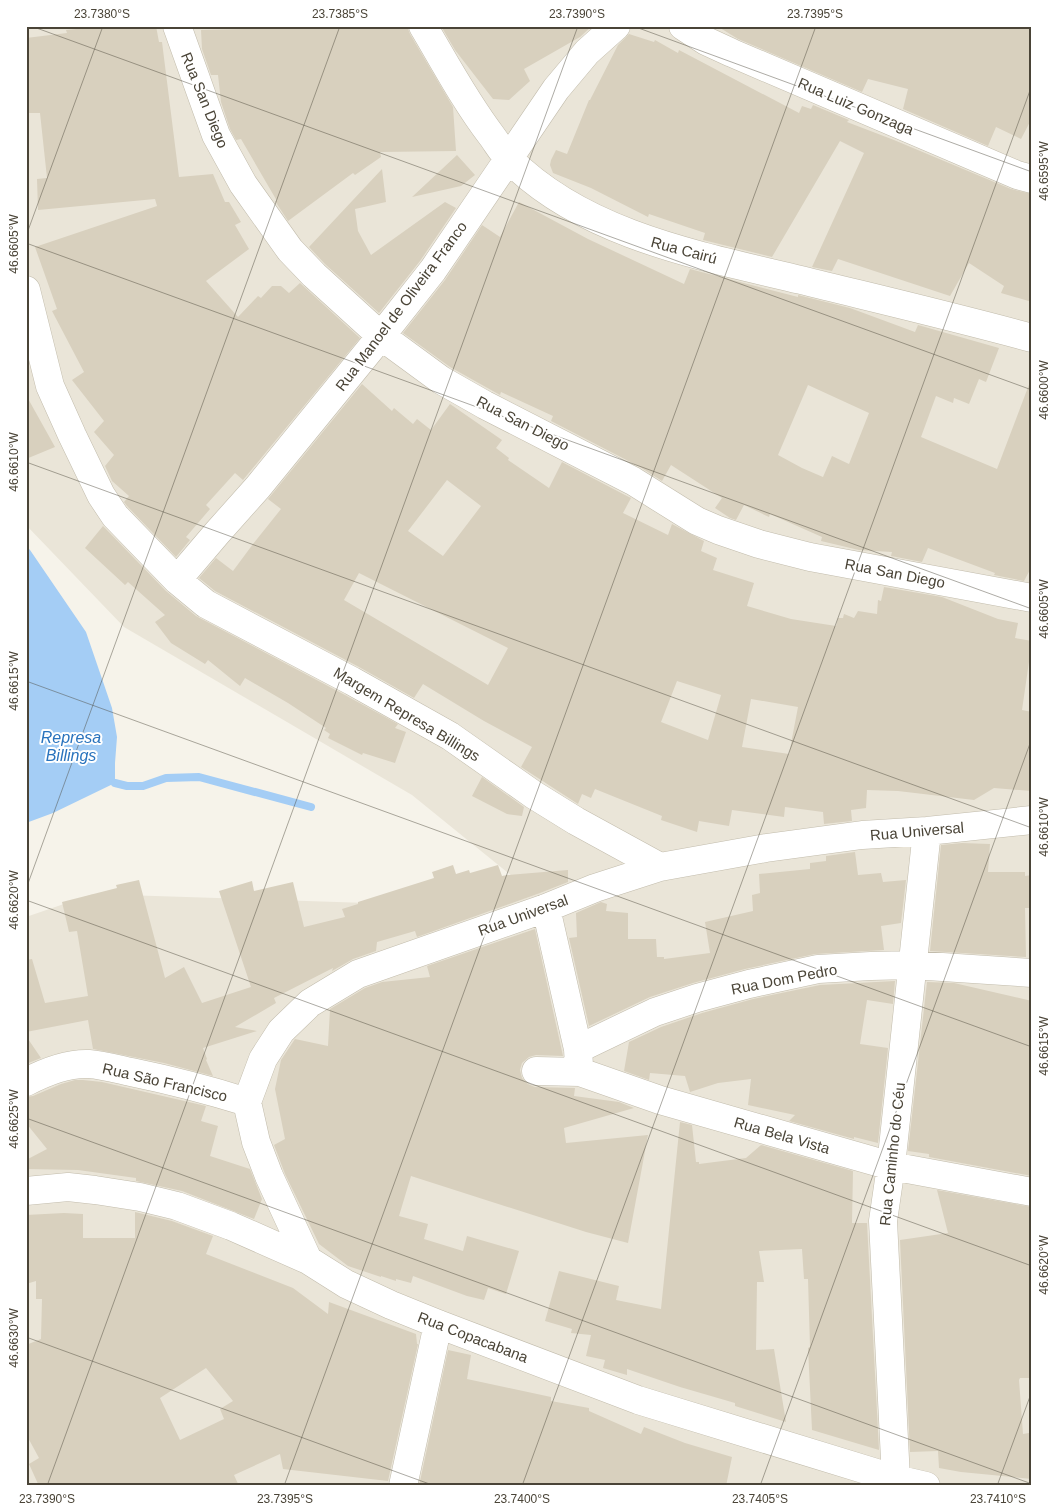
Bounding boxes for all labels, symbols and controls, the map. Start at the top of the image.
text: 23.7380°S [74,7,130,21]
text: 23.7385°S [312,7,368,21]
text: 23.7390°S [549,7,605,21]
text: 23.7395°S [787,7,843,21]
street label: Rua San Diego [178,50,232,150]
street label: Rua Luiz Gonzaga [795,74,917,138]
text: 46.6595°W [1037,141,1051,201]
text: 46.6605°W [7,214,21,274]
street label: Rua Manoel de Oliveira Franco [332,218,470,394]
street label: Rua Cairú [649,233,719,267]
text: 46.6600°W [1037,360,1051,420]
street label: Rua San Diego [474,392,572,454]
text: 46.6610°W [7,432,21,492]
street label: Rua San Diego [843,555,947,591]
text: 46.6605°W [1037,579,1051,639]
text: 46.6615°W [7,651,21,711]
street label: Margem Represa Billings [331,664,483,764]
water label: Represa Billings [41,729,101,764]
text: 46.6610°W [1037,797,1051,857]
street label: Rua Universal [869,818,965,844]
text: 46.6620°W [7,870,21,930]
street label: Rua Universal [476,891,570,939]
street label: Rua Dom Pedro [730,960,838,998]
text: 46.6615°W [1037,1016,1051,1076]
street label: Rua São Francisco [101,1059,229,1105]
street label: Rua Caminho do Céu [876,1081,908,1227]
text: 46.6625°W [7,1089,21,1149]
street label: Rua Bela Vista [732,1113,833,1157]
text: 46.6620°W [1037,1235,1051,1295]
text: 46.6630°W [7,1308,21,1368]
street label: Rua Copacabana [415,1308,531,1366]
text: 23.7390°S [19,1492,75,1506]
text: 23.7395°S [257,1492,313,1506]
text: 23.7400°S [494,1492,550,1506]
text: 23.7405°S [732,1492,788,1506]
text: 23.7410°S [970,1492,1026,1506]

